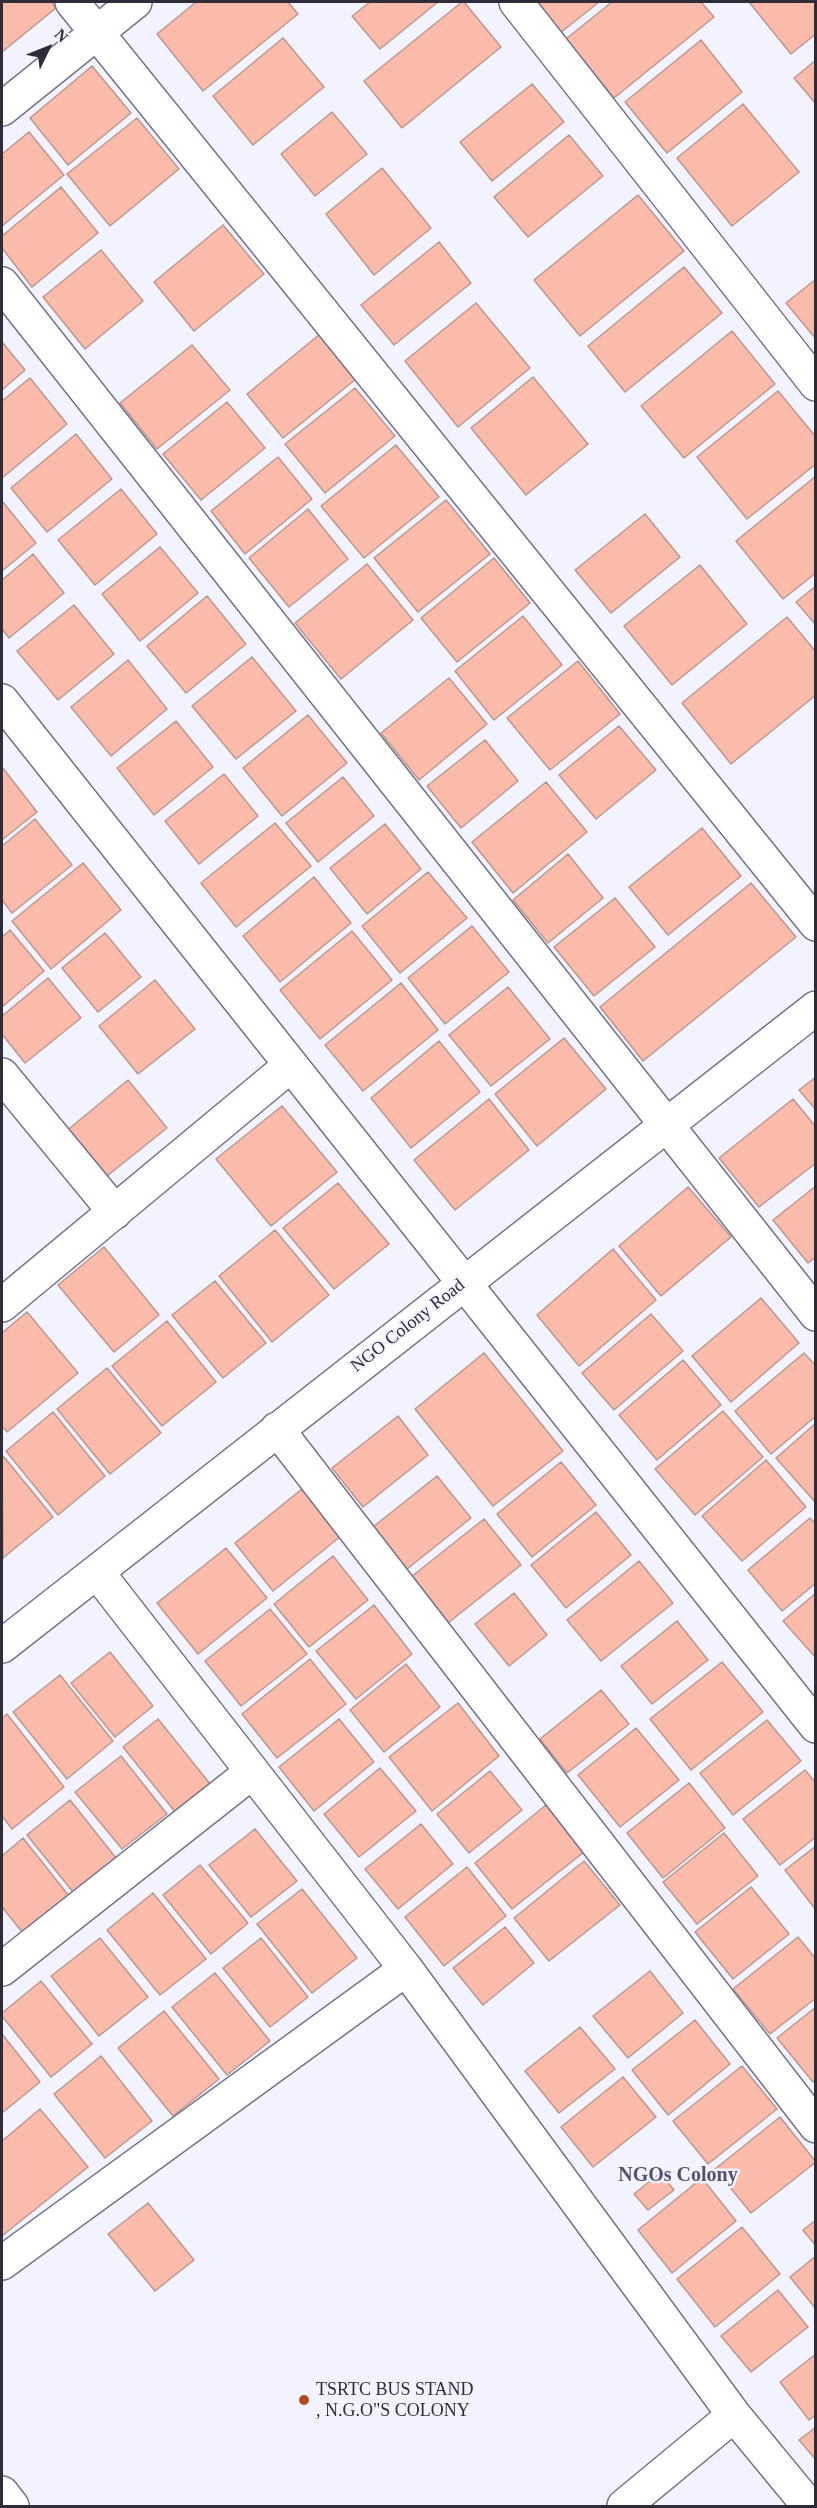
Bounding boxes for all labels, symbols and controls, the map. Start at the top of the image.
north arrow [18,18,78,78]
text: N [51,25,72,45]
street label: NGO Colony Road [347,1275,469,1377]
district label: NGOs Colony [618,2164,738,2188]
place label: TSRTC BUS STAND , N.G.O"S COLONY [316,2379,474,2422]
marker: TSRTC BUS STAND , N.G.O"S COLONY [297,2393,311,2407]

